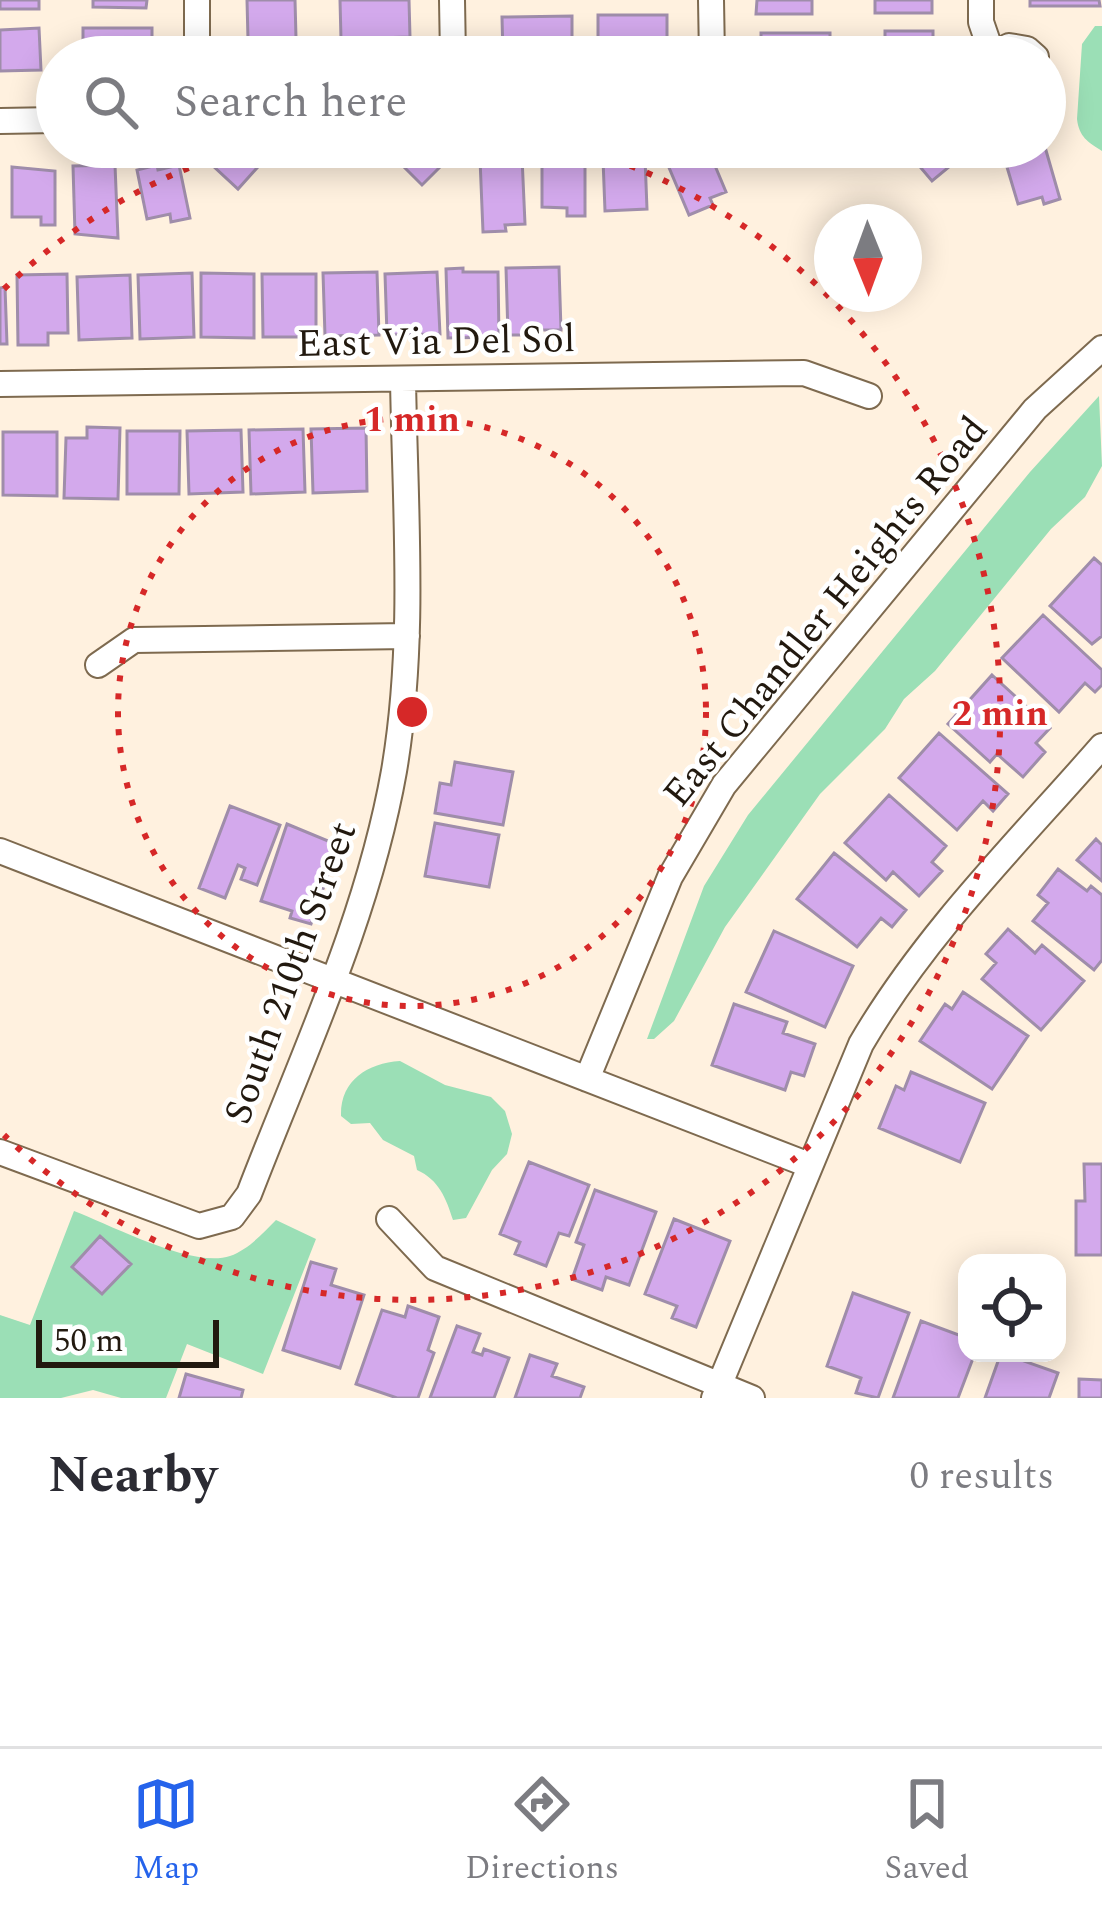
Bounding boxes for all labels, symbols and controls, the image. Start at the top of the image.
search box [36,36,1066,168]
text: Search here [174,68,407,137]
icon: search [78,69,144,135]
north arrow [814,204,922,312]
street label: East Via Del Sol [296,310,576,374]
text: 1 min [364,393,460,448]
street label: East Chandler Heights Road [649,403,1003,821]
text: 2 min [952,687,1048,742]
centre of rings [391,691,433,733]
street label: South 210th Street [209,814,373,1132]
map controls [958,1254,1066,1362]
button: locate [958,1254,1066,1362]
scale bar [36,1314,219,1367]
text: 50 m [54,1316,124,1366]
text: Nearby [48,1437,217,1515]
text: 0 results [910,1447,1054,1506]
tab: Map [133,1771,199,1893]
tab: Directions [465,1771,619,1893]
tab: Saved [885,1771,969,1893]

